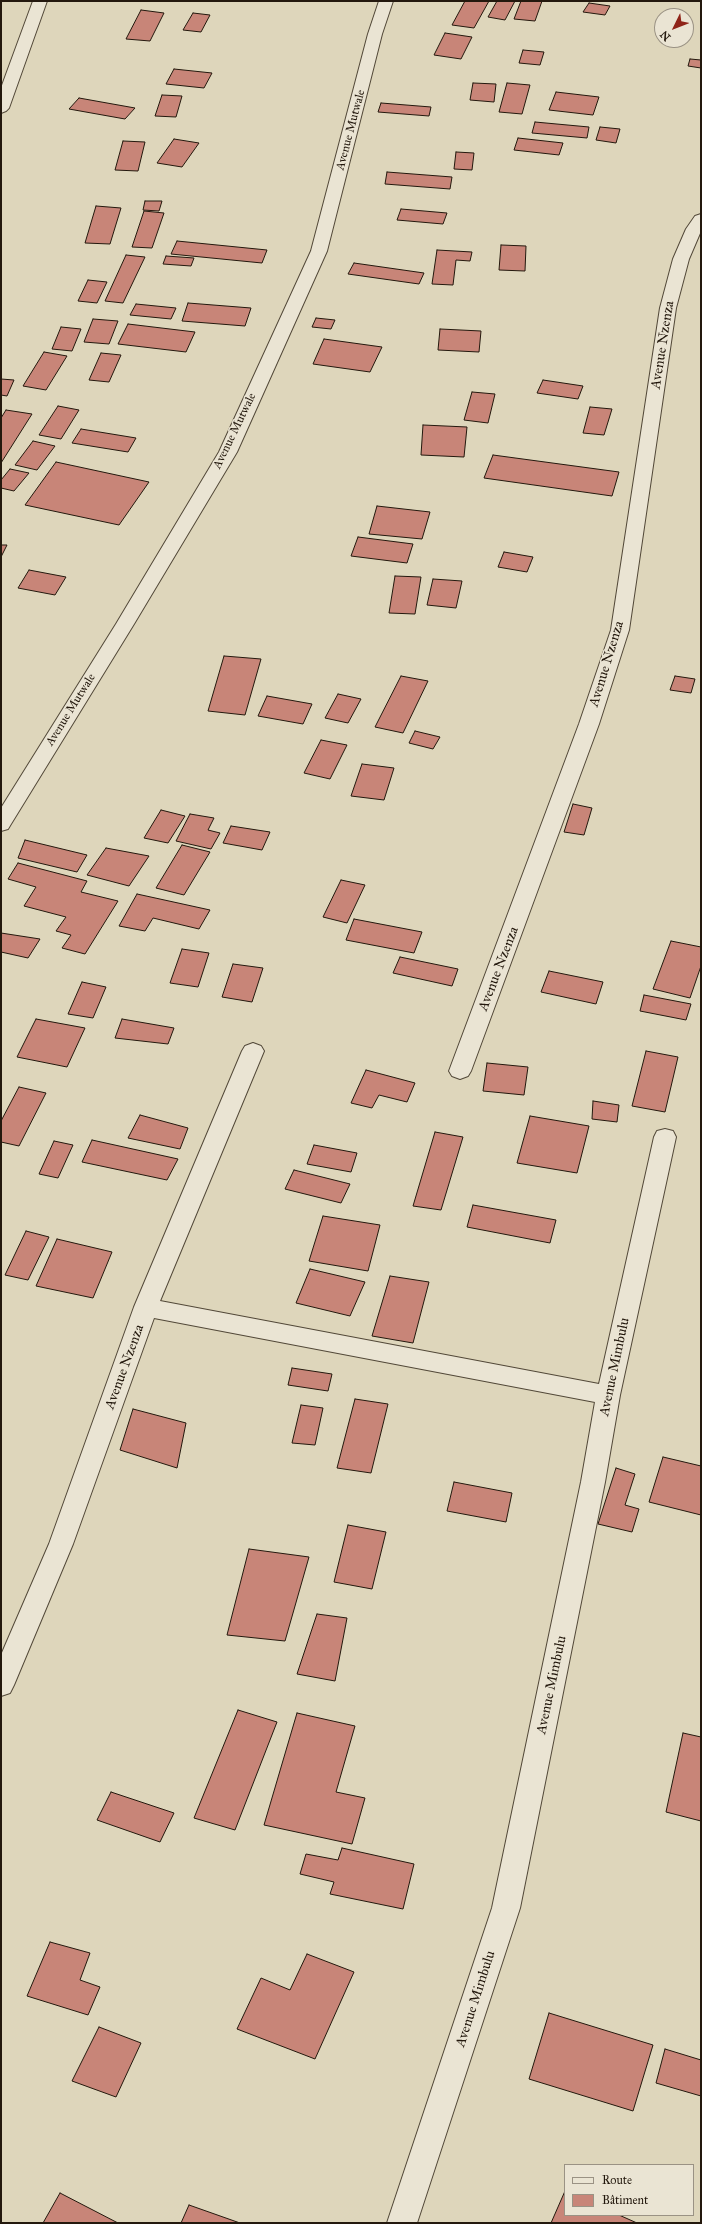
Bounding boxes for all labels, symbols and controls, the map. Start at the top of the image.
north arrow [654,8,694,48]
text: N [658,28,674,44]
street label: Avenue Mutwale [333,88,369,172]
street label: Avenue Nzenza [648,300,678,390]
street label: Avenue Mutwale [210,391,260,471]
street label: Avenue Nzenza [586,619,628,709]
street label: Avenue Mutwale [43,671,99,749]
street label: Avenue Nzenza [475,924,523,1014]
street label: Avenue Mimbulu [596,1316,634,1418]
street label: Avenue Nzenza [102,1322,148,1412]
street label: Avenue Mimbulu [533,1634,571,1736]
street label: Avenue Mimbulu [452,1949,500,2049]
legend [564,2164,694,2216]
text: Route [602,2173,632,2187]
text: Bâtiment [602,2193,648,2207]

